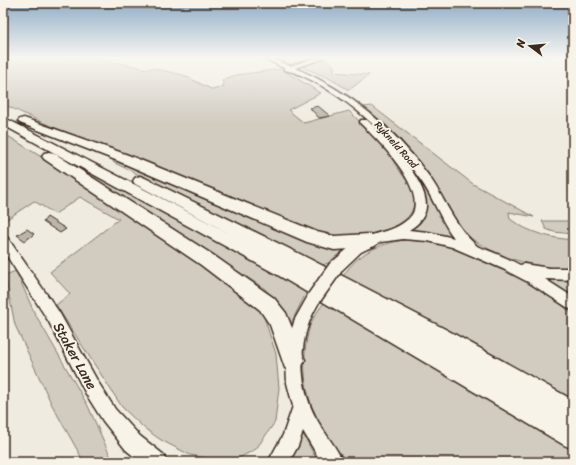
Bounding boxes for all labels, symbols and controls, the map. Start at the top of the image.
north arrow [510,26,550,66]
text: N [510,37,531,51]
street label: Rykneld Road [369,117,423,174]
street label: Staker Lane [46,317,104,395]

